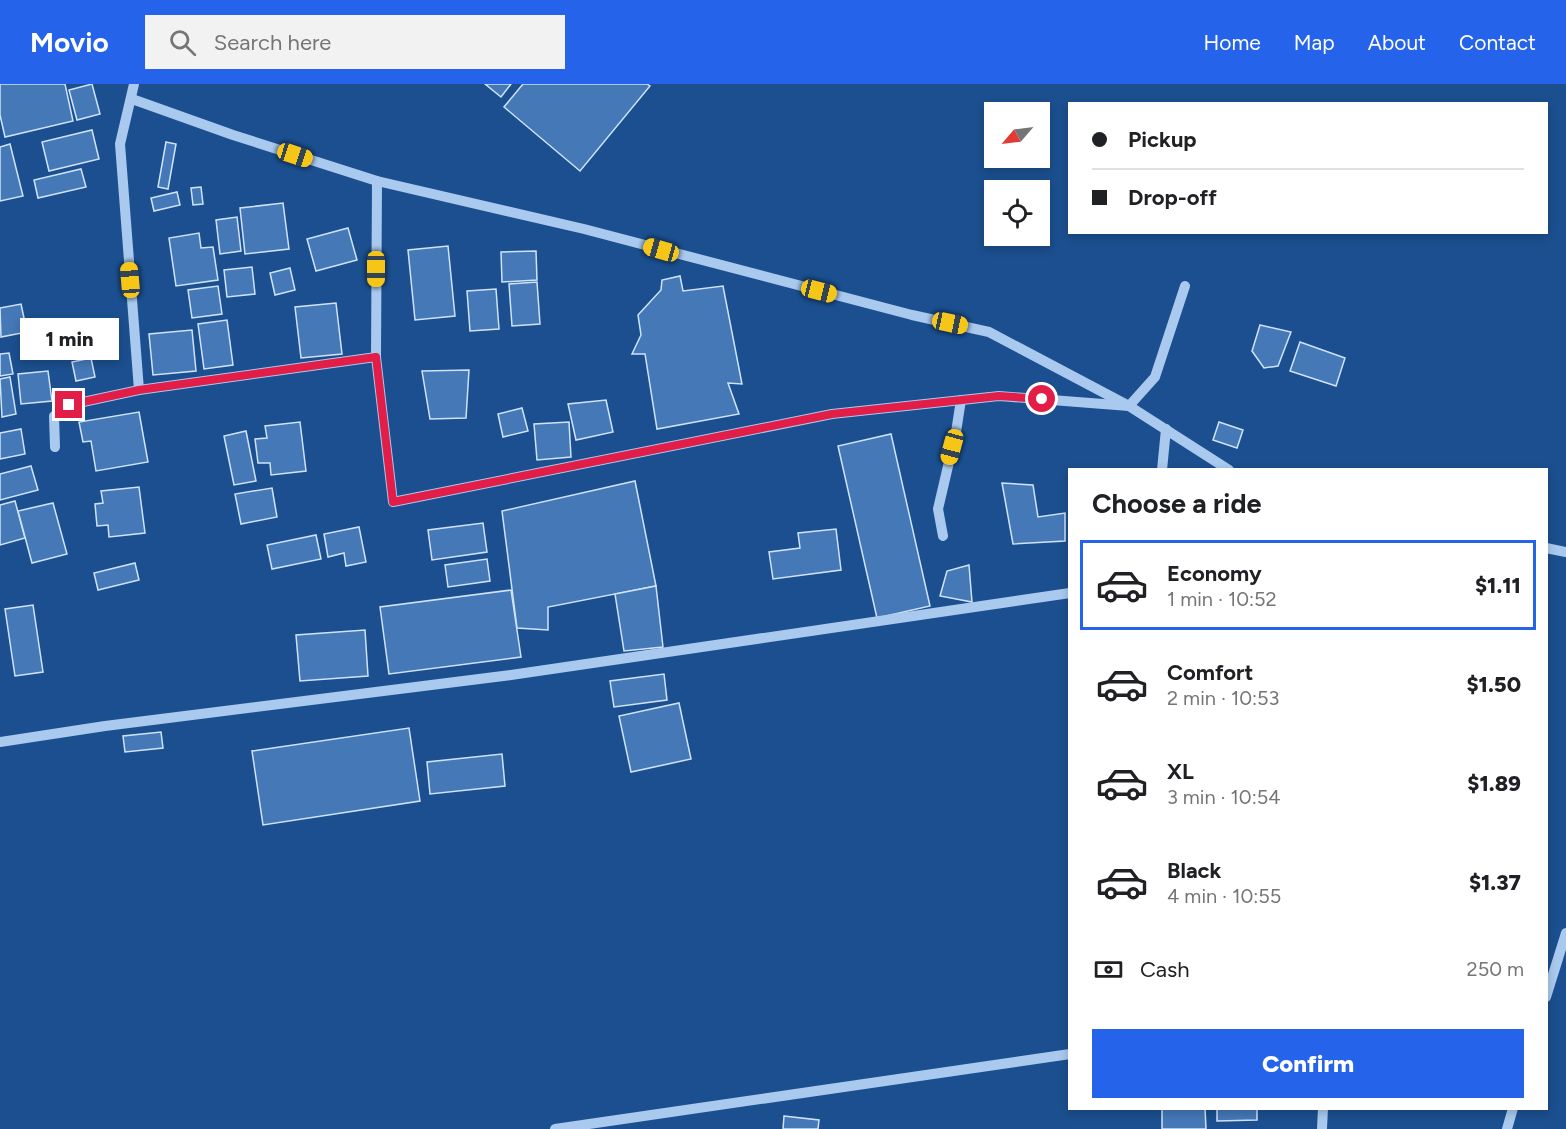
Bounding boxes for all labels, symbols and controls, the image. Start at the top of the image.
search box [145,15,565,69]
text: Movio [30,25,109,59]
icon: search [166,26,199,59]
text: Search here [214,29,331,56]
text: Home [1204,30,1261,55]
text: Map [1294,30,1335,55]
text: About [1368,30,1426,55]
text: Contact [1459,30,1536,55]
north arrow [984,102,1050,168]
map controls [984,102,1050,246]
text: Pickup [1128,126,1197,153]
car [275,141,315,169]
button: locate [984,180,1050,246]
text: Drop-off [1128,184,1217,211]
car [641,236,681,264]
car [367,251,385,287]
car [119,261,141,299]
car [799,278,839,304]
car [931,310,969,336]
callout: 1 min [20,318,118,360]
text: 1 min [46,327,93,351]
route start [1028,385,1055,412]
route end [55,391,82,418]
car [939,427,965,467]
text: Choose a ride [1092,487,1261,520]
icon: car [1095,558,1149,612]
text: Economy [1167,560,1262,587]
text: $1.11 [1475,572,1521,599]
text: 1 min · 10:52 [1167,587,1277,611]
icon: car [1095,657,1149,711]
text: Comfort [1167,659,1253,686]
text: $1.50 [1466,671,1521,698]
text: 2 min · 10:53 [1167,686,1279,710]
icon: car [1095,756,1149,810]
text: XL [1167,758,1194,785]
text: $1.89 [1467,770,1521,797]
text: 3 min · 10:54 [1167,785,1281,809]
icon: car [1095,855,1149,909]
text: Black [1167,857,1221,884]
text: $1.37 [1469,869,1521,896]
text: 4 min · 10:55 [1167,884,1281,908]
icon: cash [1092,953,1125,986]
text: Cash [1140,956,1190,983]
text: 250 m [1467,957,1524,981]
button: Confirm [1092,1029,1524,1098]

